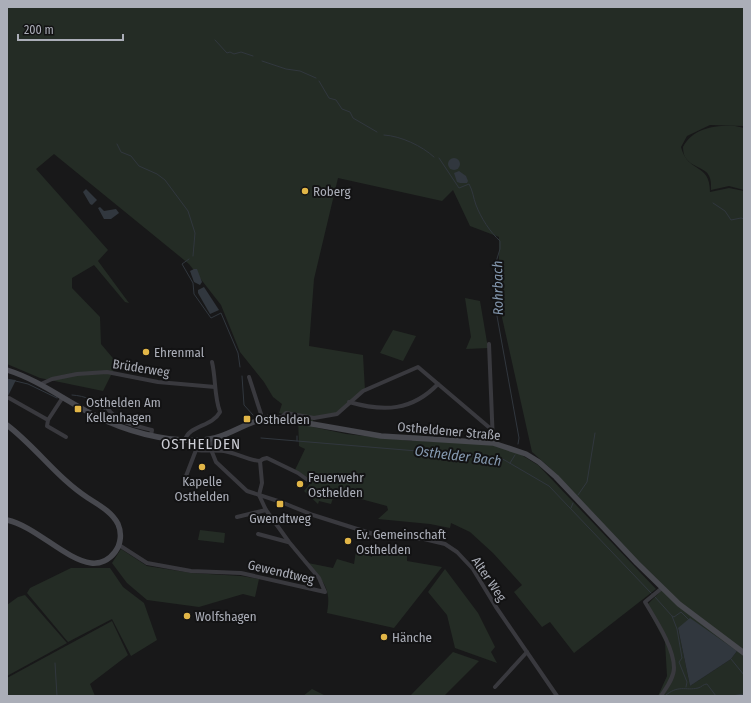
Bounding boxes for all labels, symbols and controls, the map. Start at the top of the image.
scale bar [18,16,123,42]
text: 200 m [24,23,54,37]
place label: Roberg [313,184,351,199]
marker: Roberg [300,186,310,196]
water label: Rohrbach [489,260,507,316]
place label: Ehrenmal [154,345,205,360]
marker: Ehrenmal [141,347,151,357]
street label: Brüderweg [111,356,171,380]
place label: Osthelden Am Kellenhagen [86,395,161,425]
marker: Osthelden Am Kellenhagen [73,404,83,414]
place label: Osthelden [255,412,310,427]
marker: Osthelden [242,414,252,424]
street label: Ostheldener Straße [397,419,501,443]
district label: OSTHELDEN [161,435,241,453]
water label: Osthelder Bach [414,442,502,470]
marker: Kapelle Osthelden [197,462,207,472]
place label: Feuerwehr Osthelden [308,470,364,500]
place label: Kapelle Osthelden [175,474,229,504]
marker: Feuerwehr Osthelden [295,479,305,489]
marker: Gwendtweg [275,499,285,509]
place label: Gwendtweg [249,511,312,526]
place label: Ev. Gemeinschaft Osthelden [356,527,447,557]
marker: Ev. Gemeinschaft Osthelden [343,536,353,546]
street label: Alter Weg [469,554,510,605]
street label: Gewendtweg [246,557,317,587]
place label: Wolfshagen [195,609,257,624]
marker: Wolfshagen [182,611,192,621]
place label: Hänche [392,630,432,645]
marker: Hänche [379,632,389,642]

